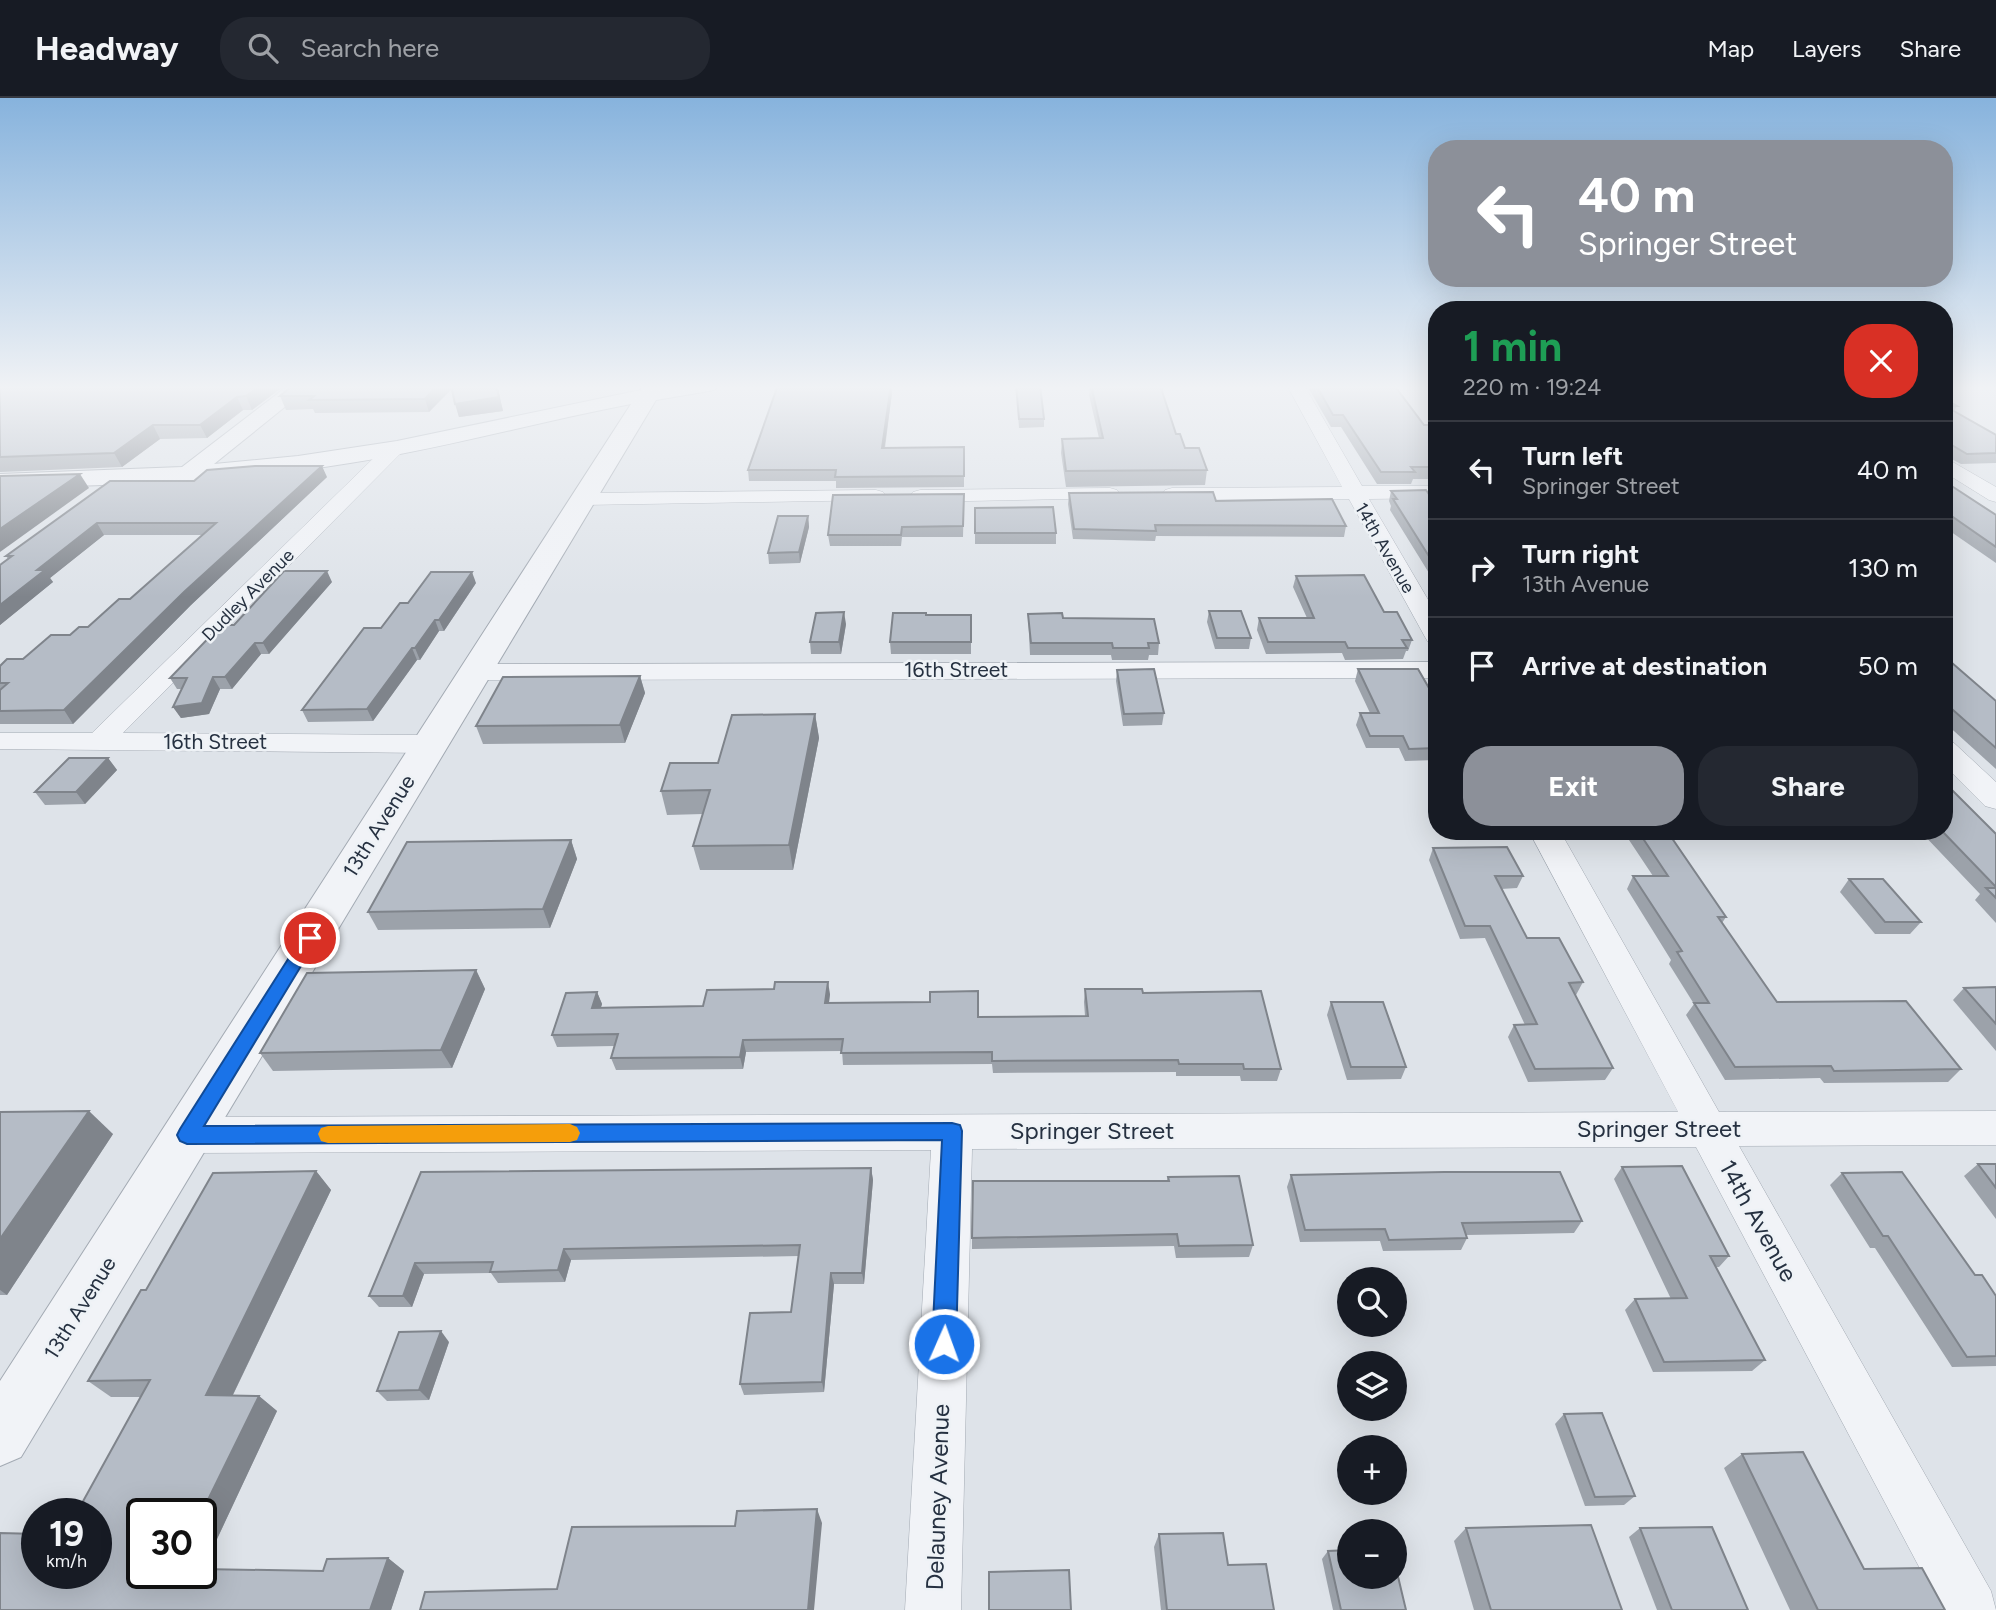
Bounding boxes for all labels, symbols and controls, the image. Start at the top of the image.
search box [220,17,710,80]
text: Headway [35,29,178,68]
icon: search [244,29,282,67]
text: Search here [300,32,439,64]
text: Map [1707,34,1754,63]
text: Layers [1792,34,1861,63]
text: Share [1899,34,1961,63]
text: 40 m [1578,165,1695,224]
icon: left [1463,168,1554,259]
text: Springer Street [1578,225,1797,263]
text: 1 min [1463,321,1562,372]
button: close [1844,324,1918,398]
text: 220 m · 19:24 [1463,373,1601,401]
text: Turn left [1522,440,1623,472]
icon: left [1463,451,1501,489]
text: 40 m [1857,454,1918,486]
text: Springer Street [1522,472,1680,500]
street label: 14th Avenue [1350,499,1420,597]
text: Turn right [1522,538,1639,570]
street label: Dudley Avenue [197,544,299,646]
icon: right [1463,549,1501,587]
text: 130 m [1848,552,1918,584]
text: 13th Avenue [1522,570,1649,598]
icon: arrive [1463,647,1501,685]
text: Arrive at destination [1522,650,1767,682]
text: 50 m [1858,650,1918,682]
street label: 16th Street [904,657,1008,682]
street label: 16th Street [163,729,267,754]
button: Exit [1463,746,1684,826]
button: Share [1698,746,1918,826]
street label: 13th Avenue [337,770,420,882]
pin [280,908,340,968]
icon: arrive [291,919,329,957]
street label: Springer Street [1577,1114,1741,1143]
street label: Springer Street [1010,1116,1174,1145]
street label: 14th Avenue [1713,1155,1804,1287]
street label: 13th Avenue [38,1252,121,1364]
map controls [1337,1267,1407,1589]
button: search [1337,1267,1407,1337]
position arrow [907,1307,981,1381]
button: layers [1337,1351,1407,1421]
street label: Delauney Avenue [920,1403,955,1591]
button: + [1337,1435,1407,1505]
speed limit sign: 30 [126,1498,217,1589]
text: 19 [49,1513,84,1555]
button: − [1337,1519,1407,1589]
text: km/h [46,1550,87,1572]

